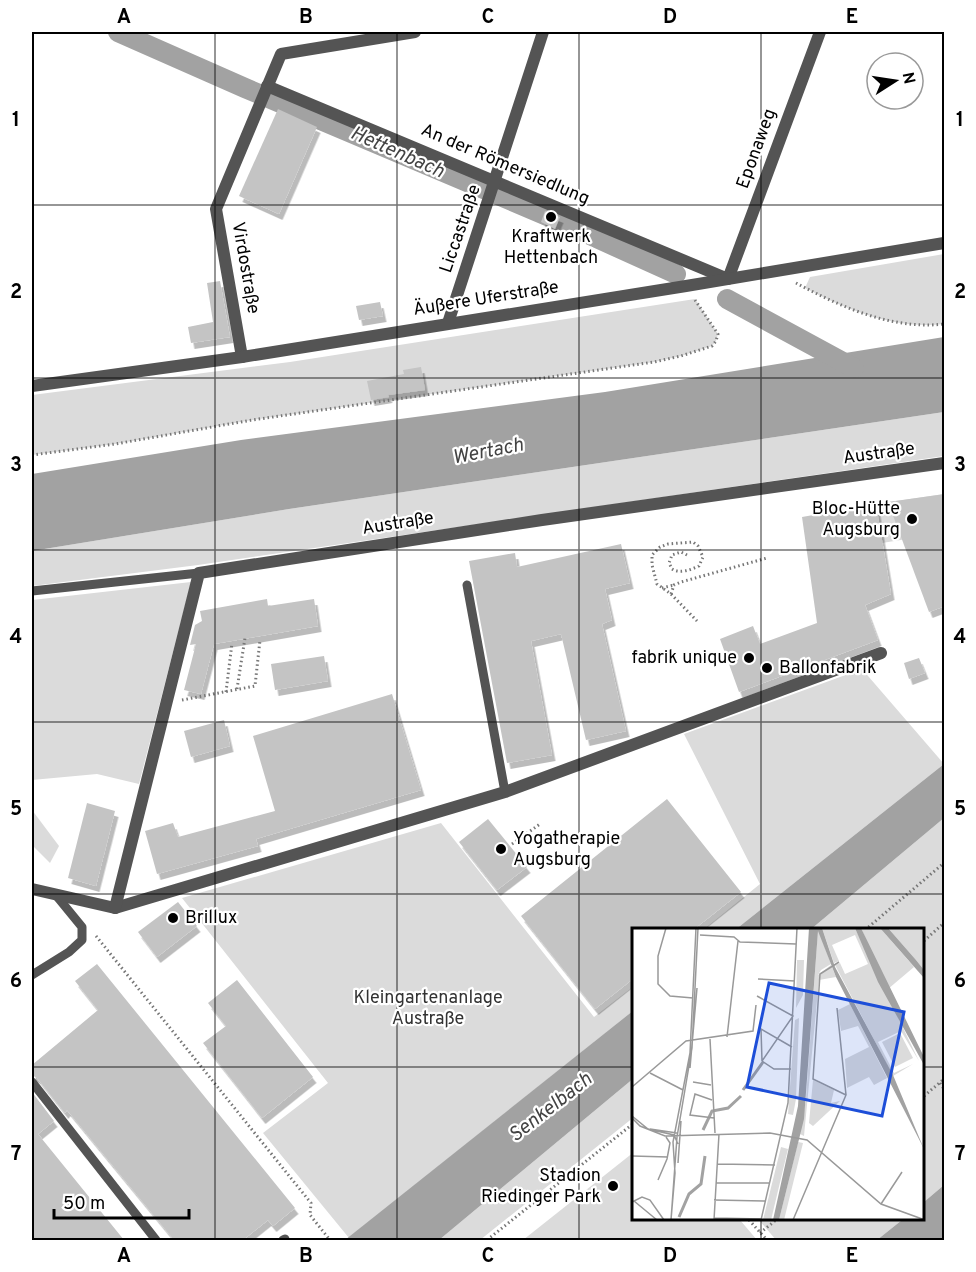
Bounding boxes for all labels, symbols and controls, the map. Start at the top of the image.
text: A [117,5,131,31]
text: B [299,5,313,31]
text: C [482,5,494,31]
text: D [663,5,677,31]
text: E [846,5,858,31]
north arrow [865,51,925,111]
text: N [897,71,919,86]
street label: Eponaweg [732,106,782,192]
text: 1 [12,108,20,134]
text: 1 [956,108,964,134]
street label: An der Römersiedlung [417,119,593,211]
water label: Hettenbach [346,121,448,185]
street label: Liccastraße [435,182,487,276]
marker: Kraftwerk Hettenbach [544,210,558,224]
street label: Virdostraße [226,220,264,316]
place label: Kraftwerk Hettenbach [504,226,598,270]
street label: Äußere Uferstraße [411,274,561,322]
text: 2 [10,280,22,306]
text: 2 [954,280,966,306]
water label: Wertach [450,432,526,472]
street label: Austraße [842,438,916,470]
text: 3 [10,453,22,479]
text: 3 [954,453,966,479]
place label: Bloc-Hütte Augsburg [812,498,900,542]
street label: Austraße [360,507,436,541]
marker: Bloc-Hütte Augsburg [905,512,919,526]
text: 4 [10,625,22,651]
text: 4 [954,625,966,651]
place label: fabrik unique [631,647,737,670]
marker: fabrik unique [742,651,756,665]
place label: Ballonfabrik [779,657,876,680]
marker: Ballonfabrik [760,661,774,675]
text: 5 [10,797,22,823]
text: 5 [954,797,966,823]
place label: Yogatherapie Augsburg [513,828,620,872]
marker: Yogatherapie Augsburg [494,842,508,856]
place label: Brillux [185,907,237,930]
marker: Brillux [166,911,180,925]
inset map [632,928,925,1221]
text: 6 [10,969,22,995]
text: 6 [954,969,966,995]
park label: Kleingartenanlage Austraße [353,987,503,1031]
water label: Senkelbach [504,1067,598,1149]
text: 7 [11,1142,21,1168]
text: 7 [955,1142,965,1168]
place label: Stadion Riedinger Park [481,1165,601,1209]
marker: Stadion Riedinger Park [606,1179,620,1193]
scale bar [54,1182,189,1220]
text: 50 m [63,1193,105,1216]
text: A [117,1244,131,1270]
text: B [299,1244,313,1270]
text: C [482,1244,494,1270]
text: D [663,1244,677,1270]
text: E [846,1244,858,1270]

